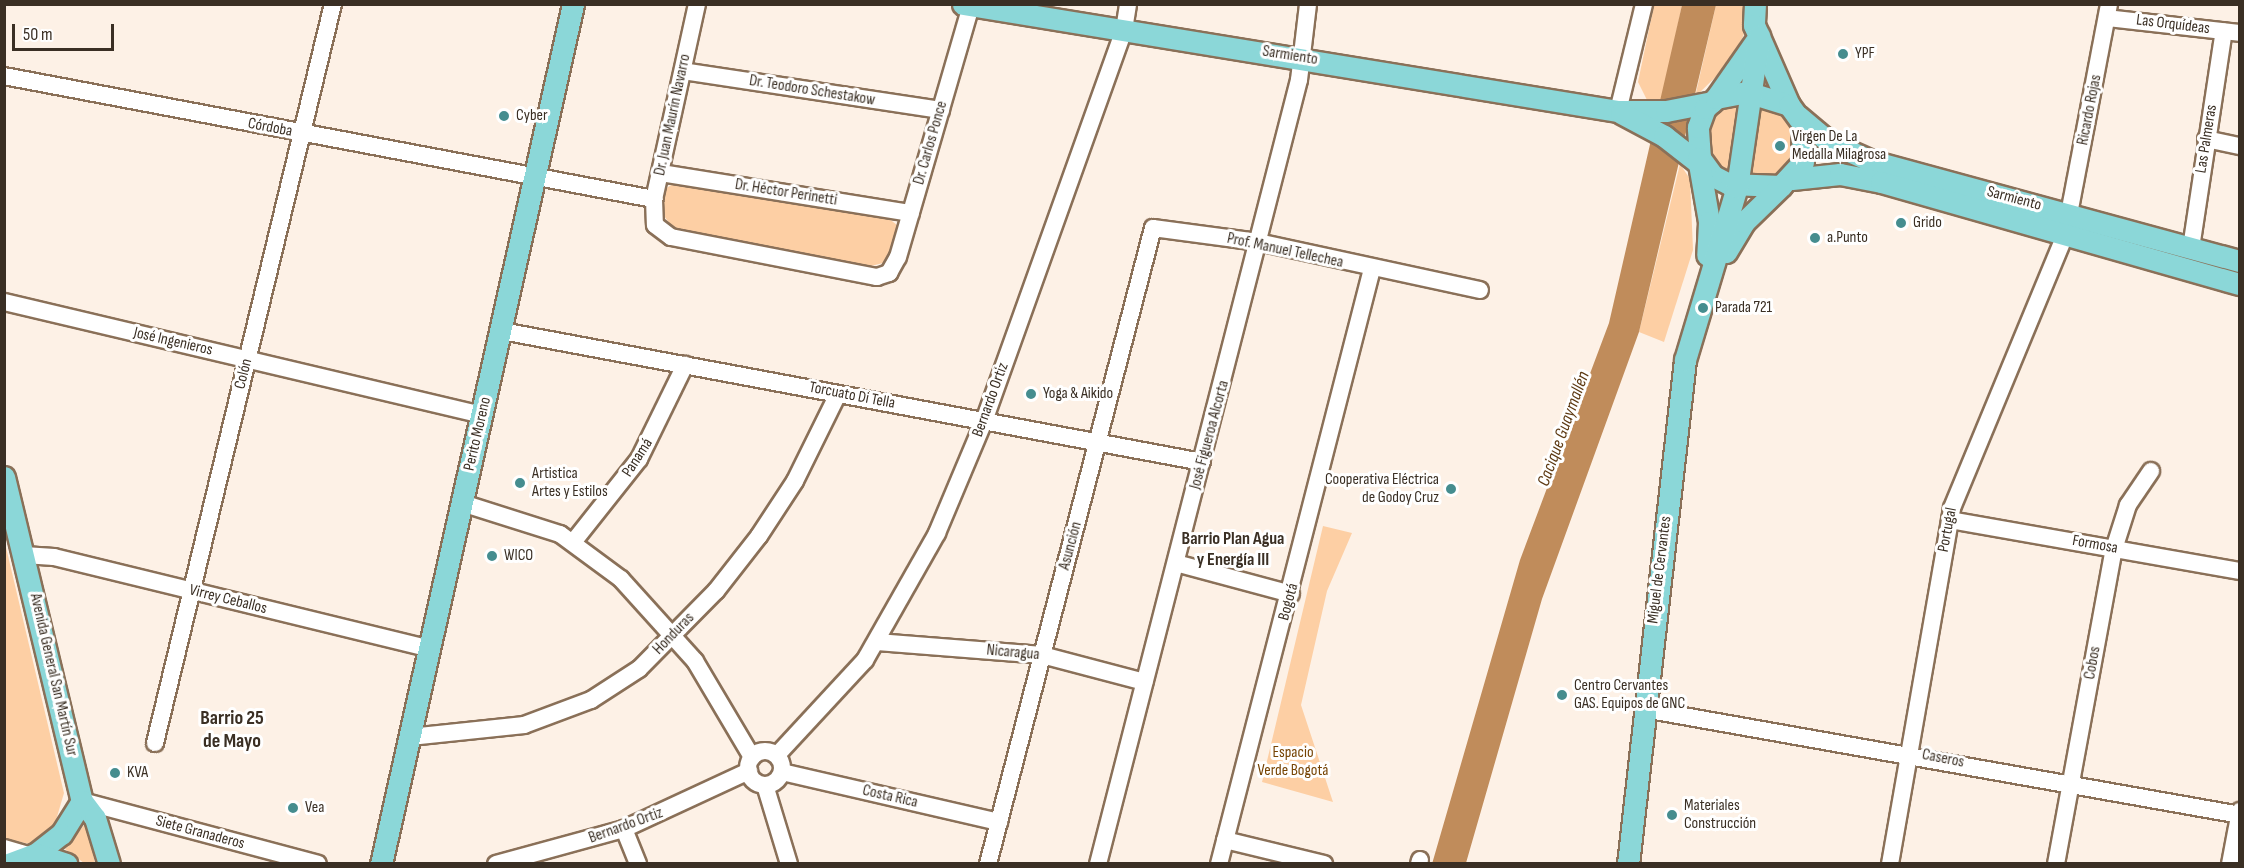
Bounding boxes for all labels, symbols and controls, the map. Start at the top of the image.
street label: Las Orquídeas [2135,11,2211,39]
scale bar [15,12,117,50]
text: 50 m [23,24,53,45]
street label: Sarmiento [1261,42,1319,70]
place label: YPF [1855,44,1875,64]
marker: YPF [1836,47,1850,61]
street label: Dr. Juan Maurín Navarro [651,52,695,178]
street label: Dr. Teodoro Schestakow [748,72,876,110]
street label: Ricardo Rojas [2074,73,2106,147]
street label: Dr. Carlos Ponce [910,99,952,187]
street label: Las Palmeras [2192,103,2222,175]
place label: Cyber [516,106,548,126]
marker: Cyber [497,109,511,123]
street label: Córdoba [246,114,294,142]
place label: Virgen De La Medalla Milagrosa [1792,127,1886,165]
marker: Virgen De La Medalla Milagrosa [1773,139,1787,153]
street label: Dr. Héctor Perinetti [734,175,838,211]
street label: Sarmiento [1985,183,2043,215]
place label: Grido [1913,213,1942,233]
marker: Grido [1894,216,1908,230]
place label: a.Punto [1827,228,1868,248]
street label: Prof. Manuel Tellechea [1225,229,1345,273]
marker: a.Punto [1808,231,1822,245]
place label: Parada 721 [1715,298,1772,318]
marker: Parada 721 [1696,301,1710,315]
street label: José Ingenieros [132,324,214,360]
street label: Colón [231,357,257,391]
street label: Bernardo Ortiz [969,360,1013,440]
water label: Cacique Guaymallén [1533,369,1595,489]
street label: Torcuato Di Tella [807,378,897,414]
street label: José Figueroa Alcorta [1186,379,1234,491]
place label: Yoga & Aikido [1043,384,1113,404]
marker: Yoga & Aikido [1024,387,1038,401]
street label: Perito Moreno [460,395,496,473]
street label: Panamá [618,435,658,481]
place label: Artistica Artes y Estilos [532,464,608,502]
place label: Cooperativa Eléctrica de Godoy Cruz [1325,470,1439,508]
marker: Artistica Artes y Estilos [513,476,527,490]
marker: Cooperativa Eléctrica de Godoy Cruz [1444,482,1458,496]
street label: Portugal [1934,506,1962,554]
street label: Miguel de Cervantes [1644,515,1676,625]
street label: Asunción [1055,520,1087,572]
district label: Barrio Plan Agua y Energía III [1182,529,1284,572]
street label: Formosa [2071,532,2119,558]
place label: WICO [504,546,533,566]
marker: WICO [485,549,499,563]
street label: Virrey Ceballos [187,581,269,619]
street label: Bogotá [1275,581,1303,623]
street label: Avenida General San Martín Sur [25,592,81,758]
street label: Honduras [649,609,699,659]
street label: Nicaragua [986,641,1040,665]
street label: Cobos [2081,645,2105,681]
place label: Centro Cervantes GAS. Equipos de GNC [1574,676,1685,714]
marker: Centro Cervantes GAS. Equipos de GNC [1555,688,1569,702]
district label: Barrio 25 de Mayo [200,707,264,754]
park label: Espacio Verde Bogotá [1258,743,1328,781]
street label: Caseros [1920,746,1966,772]
place label: KVA [127,763,148,783]
marker: KVA [108,766,122,780]
street label: Costa Rica [860,781,920,813]
place label: Materiales Construcción [1684,796,1756,834]
place label: Vea [305,798,324,818]
marker: Vea [286,801,300,815]
street label: Bernardo Ortiz [586,804,666,848]
marker: Materiales Construcción [1665,808,1679,822]
street label: Siete Granaderos [153,812,247,854]

